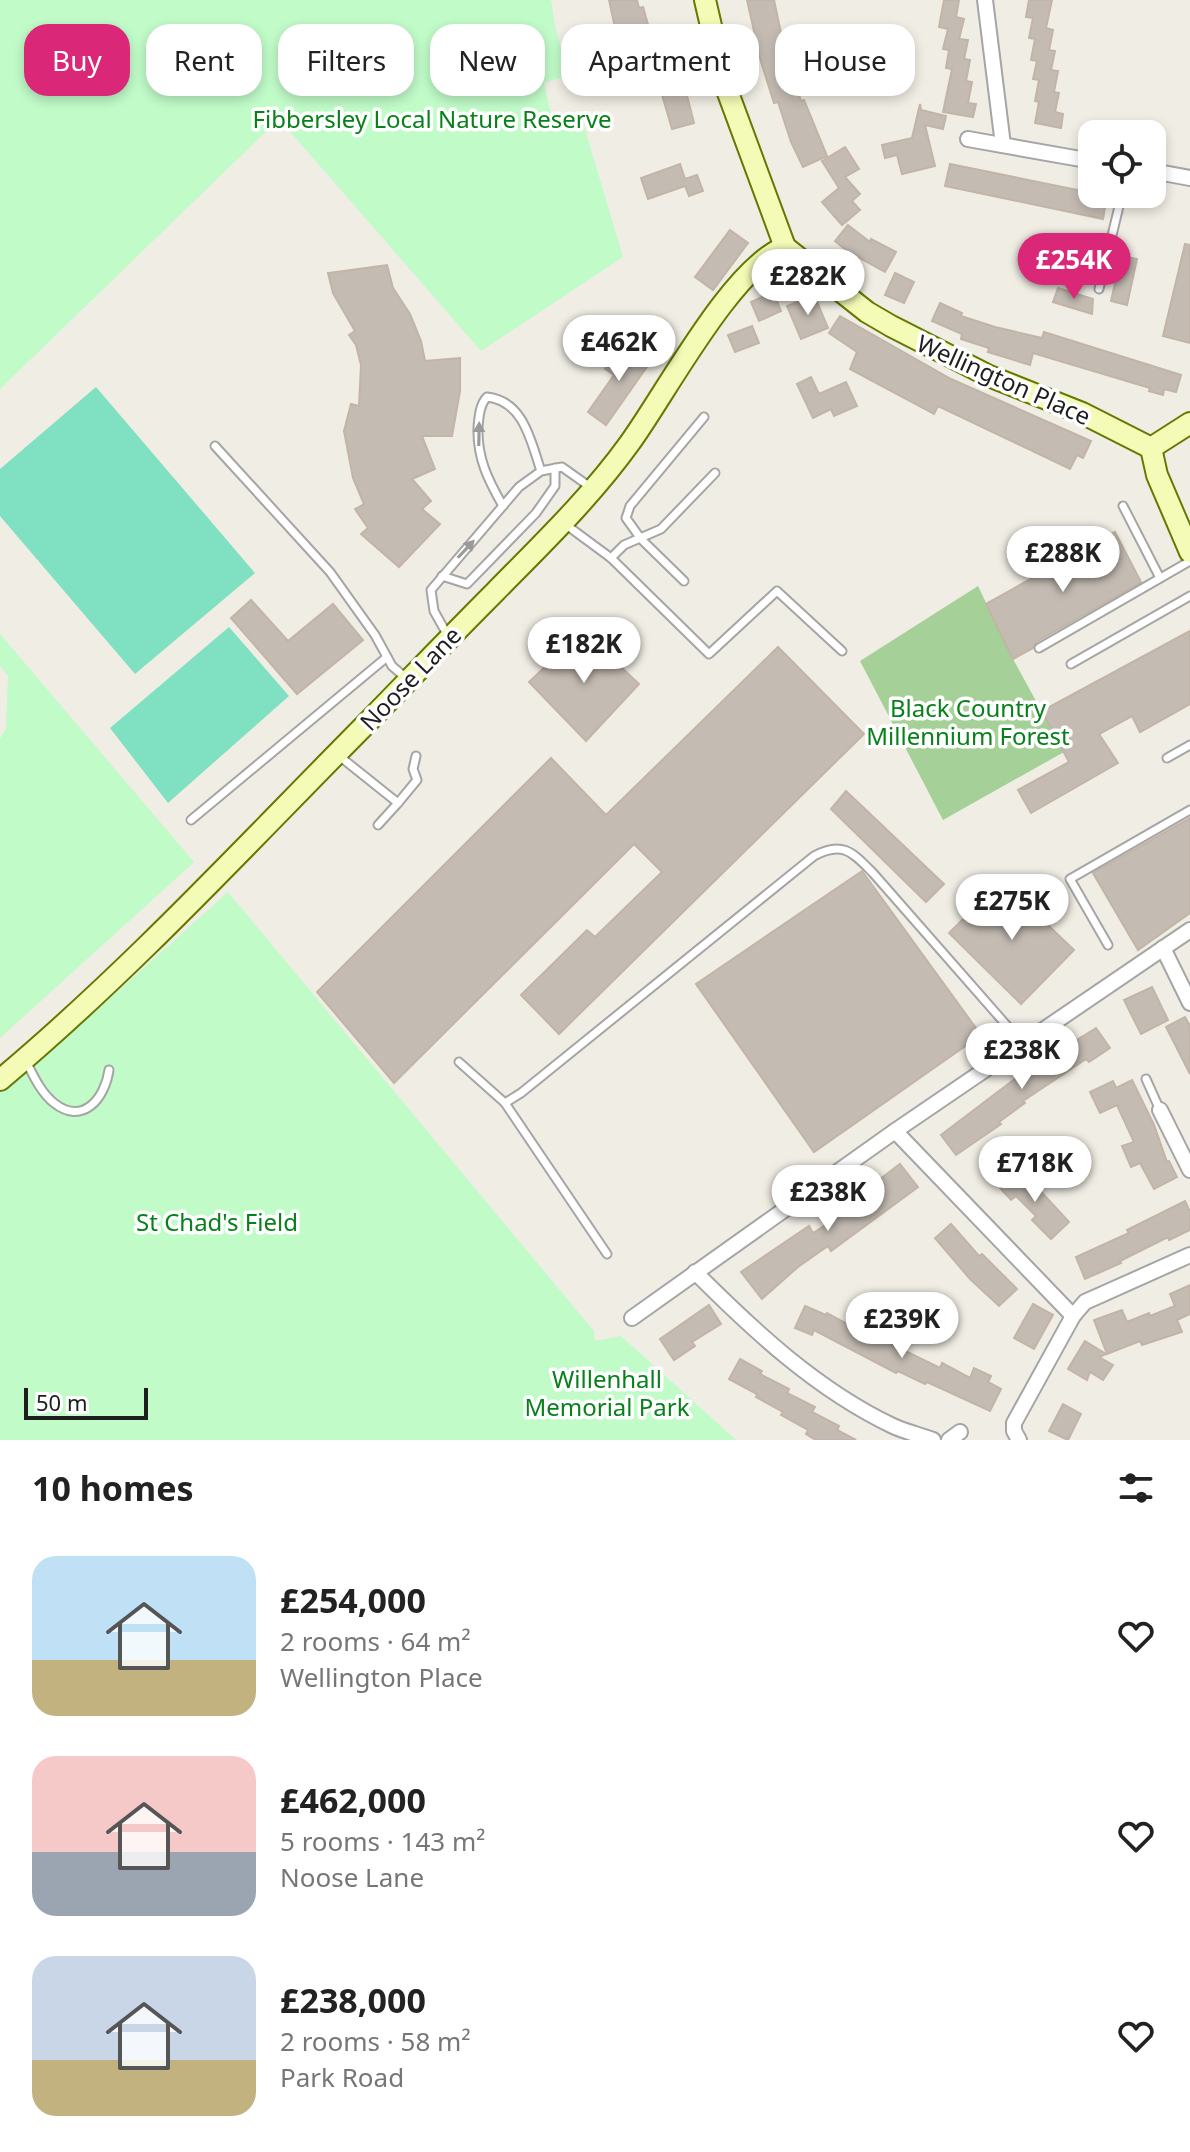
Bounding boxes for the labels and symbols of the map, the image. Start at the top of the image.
park label: Fibbersley Local Nature Reserve [253,102,611,135]
pin: £254K [1018,233,1130,301]
pin: £282K [752,249,864,317]
pin: £462K [563,315,675,383]
street label: Wellington Place [912,326,1096,432]
one-way arrow [472,421,485,446]
pin: £288K [1007,526,1119,594]
one-way arrow [456,540,475,559]
pin: £182K [528,617,640,685]
street label: Noose Lane [352,619,468,737]
park label: Black Country Millennium Forest [866,691,1070,752]
pin: £275K [956,874,1068,942]
pin: £238K [966,1023,1078,1091]
pin: £718K [979,1136,1091,1204]
pin: £238K [772,1165,884,1233]
park label: St Chad's Field [136,1205,298,1238]
pin: £239K [846,1292,958,1360]
park label: Willenhall Memorial Park [525,1362,690,1423]
scale bar [24,1384,148,1420]

